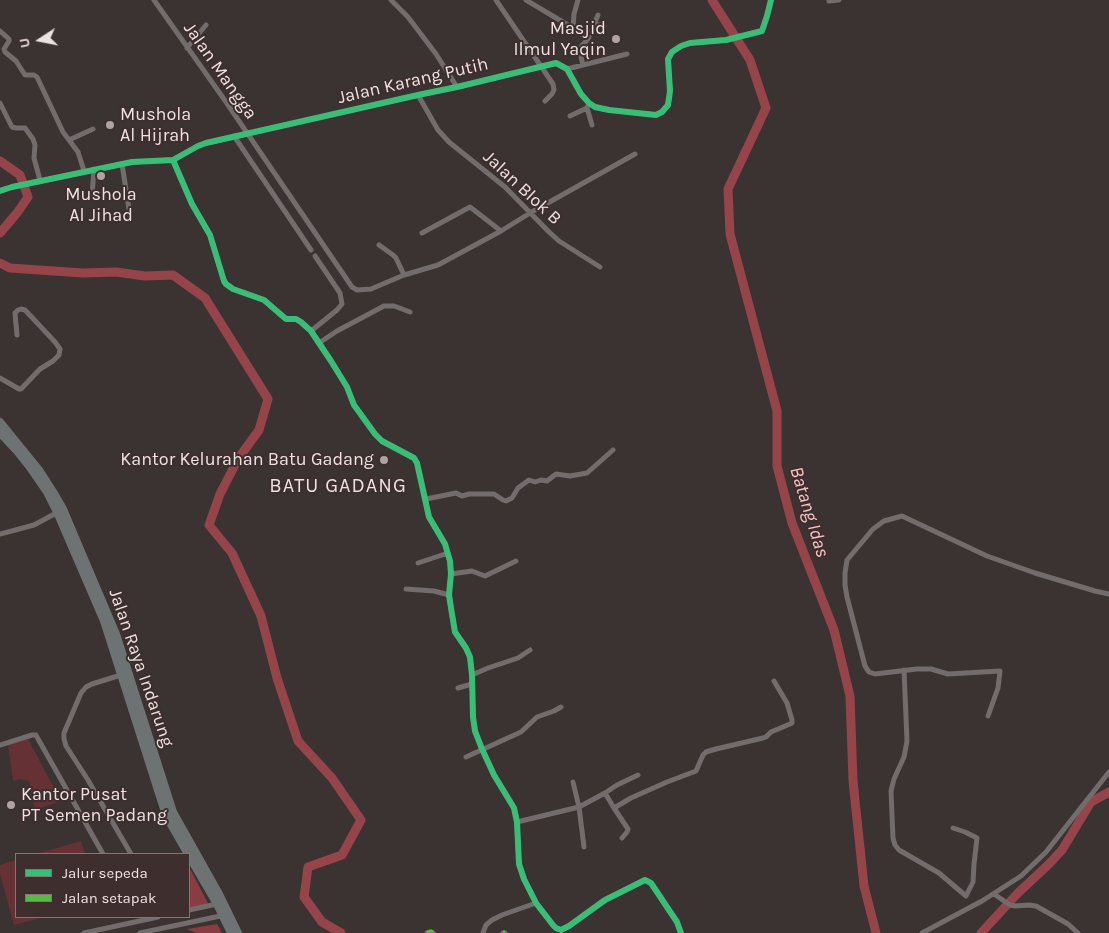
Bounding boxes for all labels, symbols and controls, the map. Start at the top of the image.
north arrow [15,15,65,65]
street label: Jalan Mangga [179,18,261,124]
place label: Masjid Ilmul Yaqin [513,18,606,60]
marker: Masjid Ilmul Yaqin [610,33,622,45]
text: U [16,37,34,49]
street label: Jalan Karang Putih [336,53,490,109]
place label: Mushola Al Hijrah [120,104,191,146]
marker: Mushola Al Hijrah [104,119,116,131]
street label: Jalan Blok B [478,146,566,230]
marker: Mushola Al Jihad [95,170,107,182]
place label: Mushola Al Jihad [65,184,137,226]
place label: Kantor Kelurahan Batu Gadang [120,449,374,471]
marker: Kantor Kelurahan Batu Gadang [378,454,390,466]
water label: Batang Idas [784,464,834,560]
district label: BATU GADANG [268,474,408,498]
street label: Jalan Raya Indarung [104,586,178,750]
place label: Kantor Pusat PT Semen Padang [21,784,167,826]
marker: Kantor Pusat PT Semen Padang [5,799,17,811]
legend [15,853,190,918]
text: Jalur sepeda [62,864,148,882]
text: Jalan setapak [62,889,156,907]

